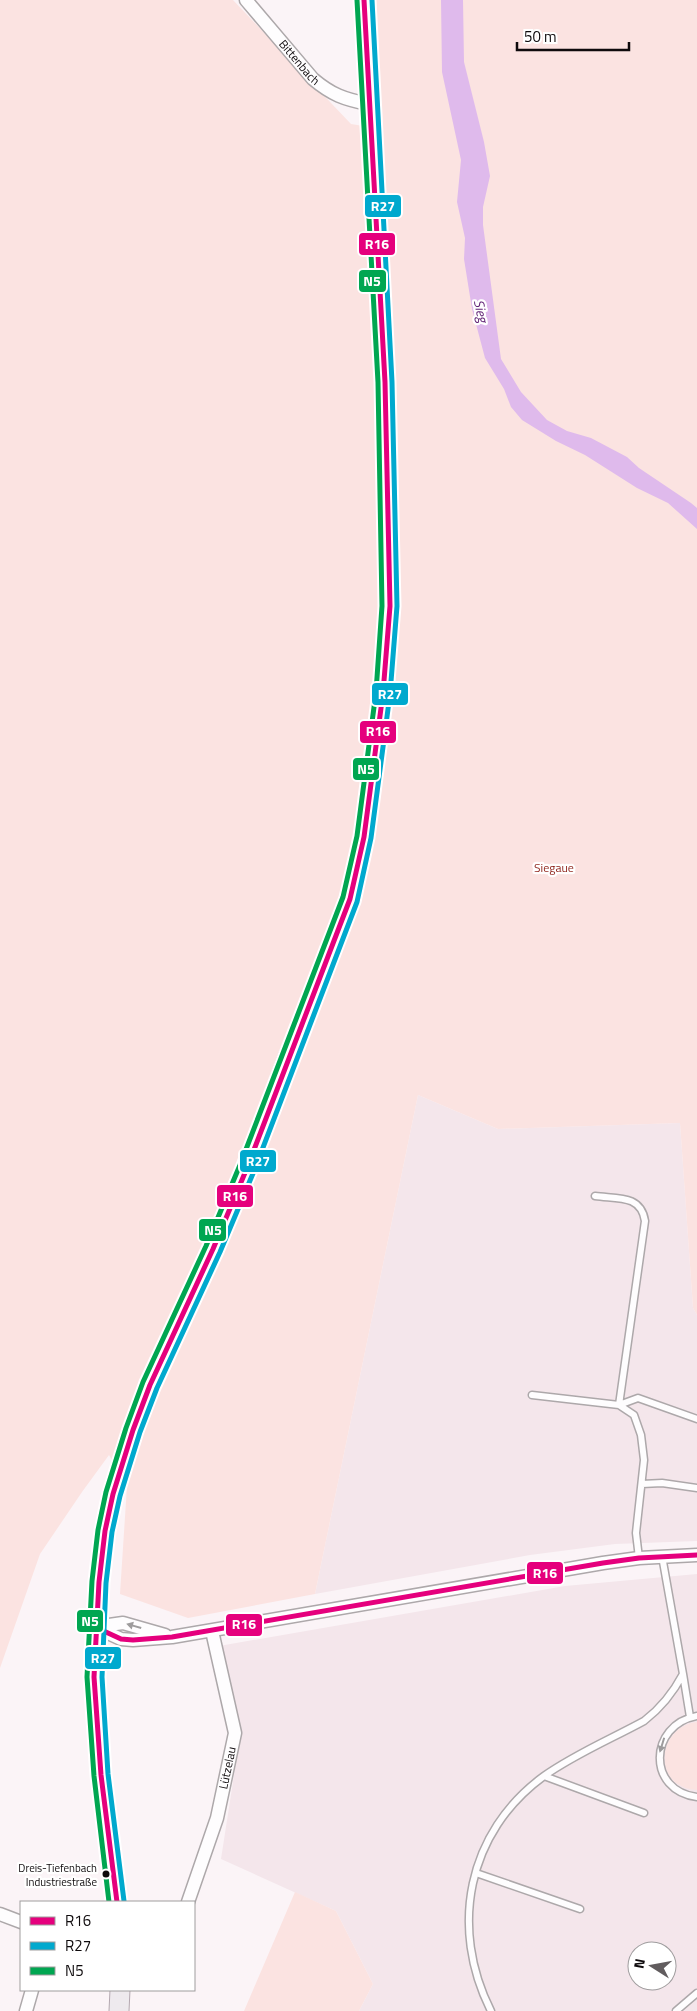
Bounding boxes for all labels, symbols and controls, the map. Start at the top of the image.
scale bar [517,20,630,52]
text: 50 m [524,25,557,48]
street label: Bittenbach [274,35,324,90]
line badge: R27 [364,194,402,218]
text: R27 [371,195,395,216]
line badge: R16 [358,232,396,256]
text: R16 [365,233,389,254]
line badge: N5 [358,269,387,293]
text: N5 [363,270,381,291]
water label: Sieg [469,298,494,326]
line badge: R27 [371,682,409,706]
text: R27 [378,683,402,704]
line badge: R16 [359,720,397,744]
text: R16 [366,720,390,741]
line badge: N5 [352,757,380,781]
text: N5 [357,758,375,779]
park label: Siegaue [534,858,574,877]
line badge: R27 [239,1149,277,1173]
text: R27 [246,1150,270,1171]
line badge: R16 [216,1184,254,1208]
text: R16 [223,1185,247,1206]
line badge: N5 [198,1218,227,1242]
text: N5 [204,1219,222,1240]
line badge: R16 [526,1561,564,1585]
text: R16 [533,1562,557,1583]
line badge: N5 [76,1609,104,1633]
text: N5 [81,1610,99,1631]
line badge: R16 [225,1613,263,1637]
text: R16 [232,1613,256,1634]
one-way arrow [126,1622,142,1630]
line badge: R27 [84,1646,122,1670]
text: R27 [91,1647,115,1668]
one-way arrow [658,1738,666,1753]
street label: Lützelau [213,1745,241,1791]
place label: Dreis-Tiefenbach Industriestraße [18,1860,97,1890]
marker: Dreis-Tiefenbach Industriestraße [101,1869,111,1879]
legend [20,1901,195,1991]
text: R16 [65,1909,91,1932]
text: R27 [65,1934,91,1957]
north arrow [627,1941,677,1991]
text: N [628,1957,650,1970]
text: N5 [65,1959,84,1982]

